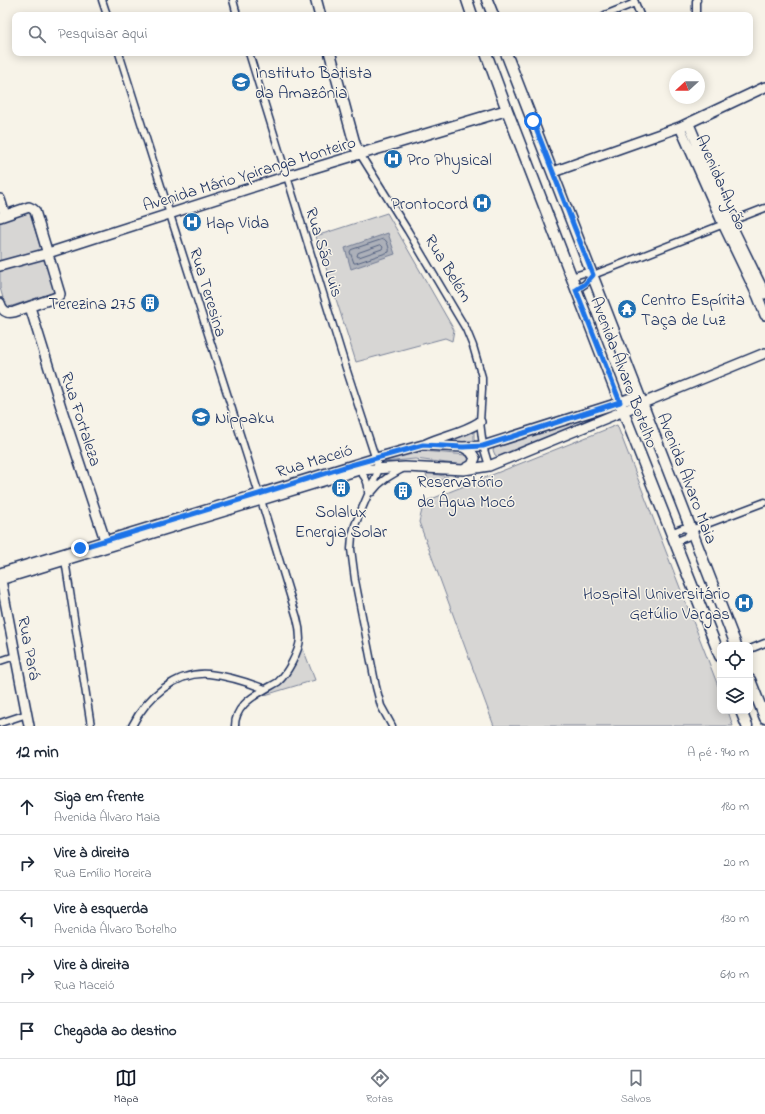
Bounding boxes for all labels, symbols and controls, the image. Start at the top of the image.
search box [12,12,753,56]
icon: search [26,23,48,45]
text: Pesquisar aqui [58,23,147,45]
place label: Instituto Batista da Amazônia [255,61,372,106]
north arrow [669,68,705,104]
school or university icon: Instituto Batista da Amazônia [230,71,252,93]
route start [524,112,542,130]
street label: Avenida Mário Ypiranga Monteiro [140,130,360,221]
street label: Avenida Ayrão [688,131,753,235]
hospital icon: Pro Physical [382,148,404,170]
place label: Pro Physical [407,148,492,174]
place label: Prontocord [391,192,468,217]
hospital icon: Prontocord [471,192,493,214]
street label: Rua São Luis [298,204,349,300]
hospital icon: Hap Vida [181,211,203,233]
place label: Hap Vida [206,211,269,236]
street label: Rua Belém [418,230,478,307]
street label: Rua Teresina [182,245,233,340]
place label: Centro Espírita Taça de Luz [641,288,745,333]
place label: Terezina 275 [49,292,136,317]
building icon: Terezina 275 [139,292,161,314]
street label: Avenida Álvaro Botelho [583,293,664,452]
temple icon: Centro Espírita Taça de Luz [616,298,638,320]
street label: Rua Fortaleza [54,369,108,470]
school or university icon: Nippaku [190,406,212,428]
place label: Nippaku [215,406,274,431]
street label: Avenida Álvaro Maia [650,409,723,548]
street label: Rua Maceió [273,438,356,485]
place label: Reservatório de Água Mocó [417,470,515,517]
building icon: Solalux Energia Solar [330,477,352,499]
building icon: Reservatório de Água Mocó [392,480,414,502]
place label: Solalux Energia Solar [295,500,388,547]
route end [71,539,89,557]
place label: Hospital Universitário Getúlio Vargas [583,582,730,629]
hospital icon: Hospital Universitário Getúlio Vargas [733,592,755,614]
street label: Rua Pará [10,614,47,683]
map controls [717,642,753,714]
button: locate [717,642,753,678]
button: layers [717,678,753,714]
text: 12 min [16,740,59,765]
text: A pé · 940 m [687,743,749,762]
text: Siga em frente [54,786,144,808]
icon: ahead [16,796,38,818]
text: 180 m [721,797,749,816]
text: Avenida Álvaro Maia [54,808,160,827]
text: Vire à direita [54,842,129,864]
icon: right [16,852,38,874]
text: 20 m [724,853,749,872]
text: Rua Emílio Moreira [54,864,152,883]
text: Vire à esquerda [54,898,148,920]
icon: left [16,908,38,930]
text: 130 m [721,909,749,928]
text: Avenida Álvaro Botelho [54,920,177,939]
text: Vire à direita [54,954,129,976]
icon: right [16,964,38,986]
text: 610 m [720,965,749,984]
text: Rua Maceió [54,976,114,995]
icon: arrive [16,1020,38,1042]
text: Chegada ao destino [54,1020,177,1042]
tab: Mapa [114,1067,138,1107]
tab: Rotas [366,1067,393,1107]
tab: Salvos [621,1067,651,1107]

